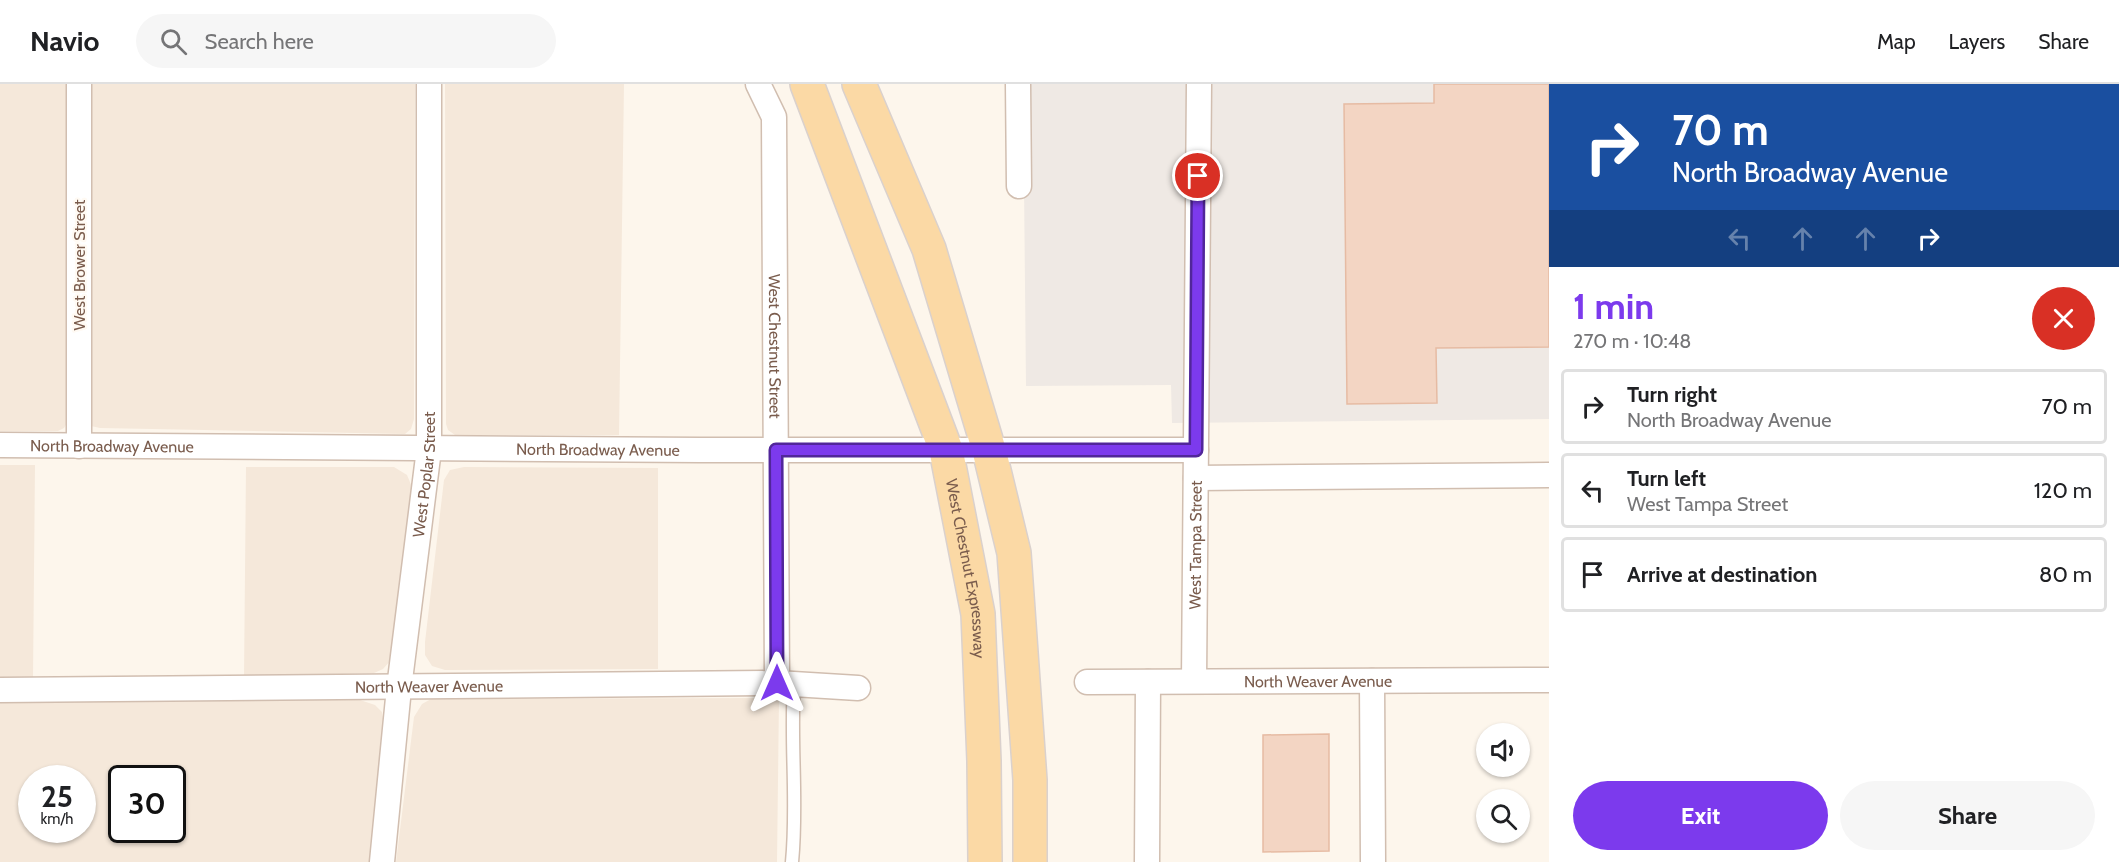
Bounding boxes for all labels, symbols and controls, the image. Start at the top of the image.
search box [136,14,556,68]
text: Navio [30,24,100,58]
icon: search [157,25,190,58]
text: Search here [205,28,314,55]
text: Map [1877,29,1916,54]
text: Layers [1949,29,2005,54]
text: Share [2038,29,2089,54]
text: 70 m [1672,104,1769,156]
icon: right [1573,108,1651,186]
pin [1172,150,1223,201]
text: North Broadway Avenue [1672,156,1948,189]
icon: arrive [1181,159,1214,192]
street label: West Brower Street [70,199,89,330]
icon: left [1723,222,1756,255]
icon: ahead [1786,222,1819,255]
icon: ahead [1849,222,1882,255]
icon: right [1912,222,1945,255]
street label: West Chestnut Street [765,274,785,419]
text: 1 min [1573,284,1654,328]
button: close [2032,287,2095,350]
text: 270 m · 10:48 [1573,329,1691,353]
text: Turn right [1627,381,1717,408]
icon: right [1576,390,1609,423]
text: 70 m [2042,393,2092,420]
text: North Broadway Avenue [1627,408,1831,432]
street label: West Poplar Street [409,411,439,538]
street label: North Broadway Avenue [30,436,194,456]
street label: North Broadway Avenue [516,440,680,460]
text: Turn left [1627,465,1706,492]
icon: left [1576,474,1609,507]
street label: West Chestnut Expressway [942,477,989,659]
text: 120 m [2034,477,2092,504]
street label: West Tampa Street [1186,480,1206,610]
text: West Tampa Street [1627,492,1788,516]
icon: arrive [1576,558,1609,591]
text: Arrive at destination [1627,561,1817,588]
text: 80 m [2039,561,2092,588]
position arrow [745,651,809,715]
street label: North Weaver Avenue [1244,672,1392,691]
street label: North Weaver Avenue [355,676,503,697]
map controls [1476,723,1530,843]
button: sound [1476,723,1530,777]
speed limit sign: 30 [108,765,186,843]
text: 25 [41,778,73,815]
button: Exit [1573,781,1828,850]
button: Share [1840,781,2095,850]
button: search [1476,789,1530,843]
text: km/h [41,810,73,828]

